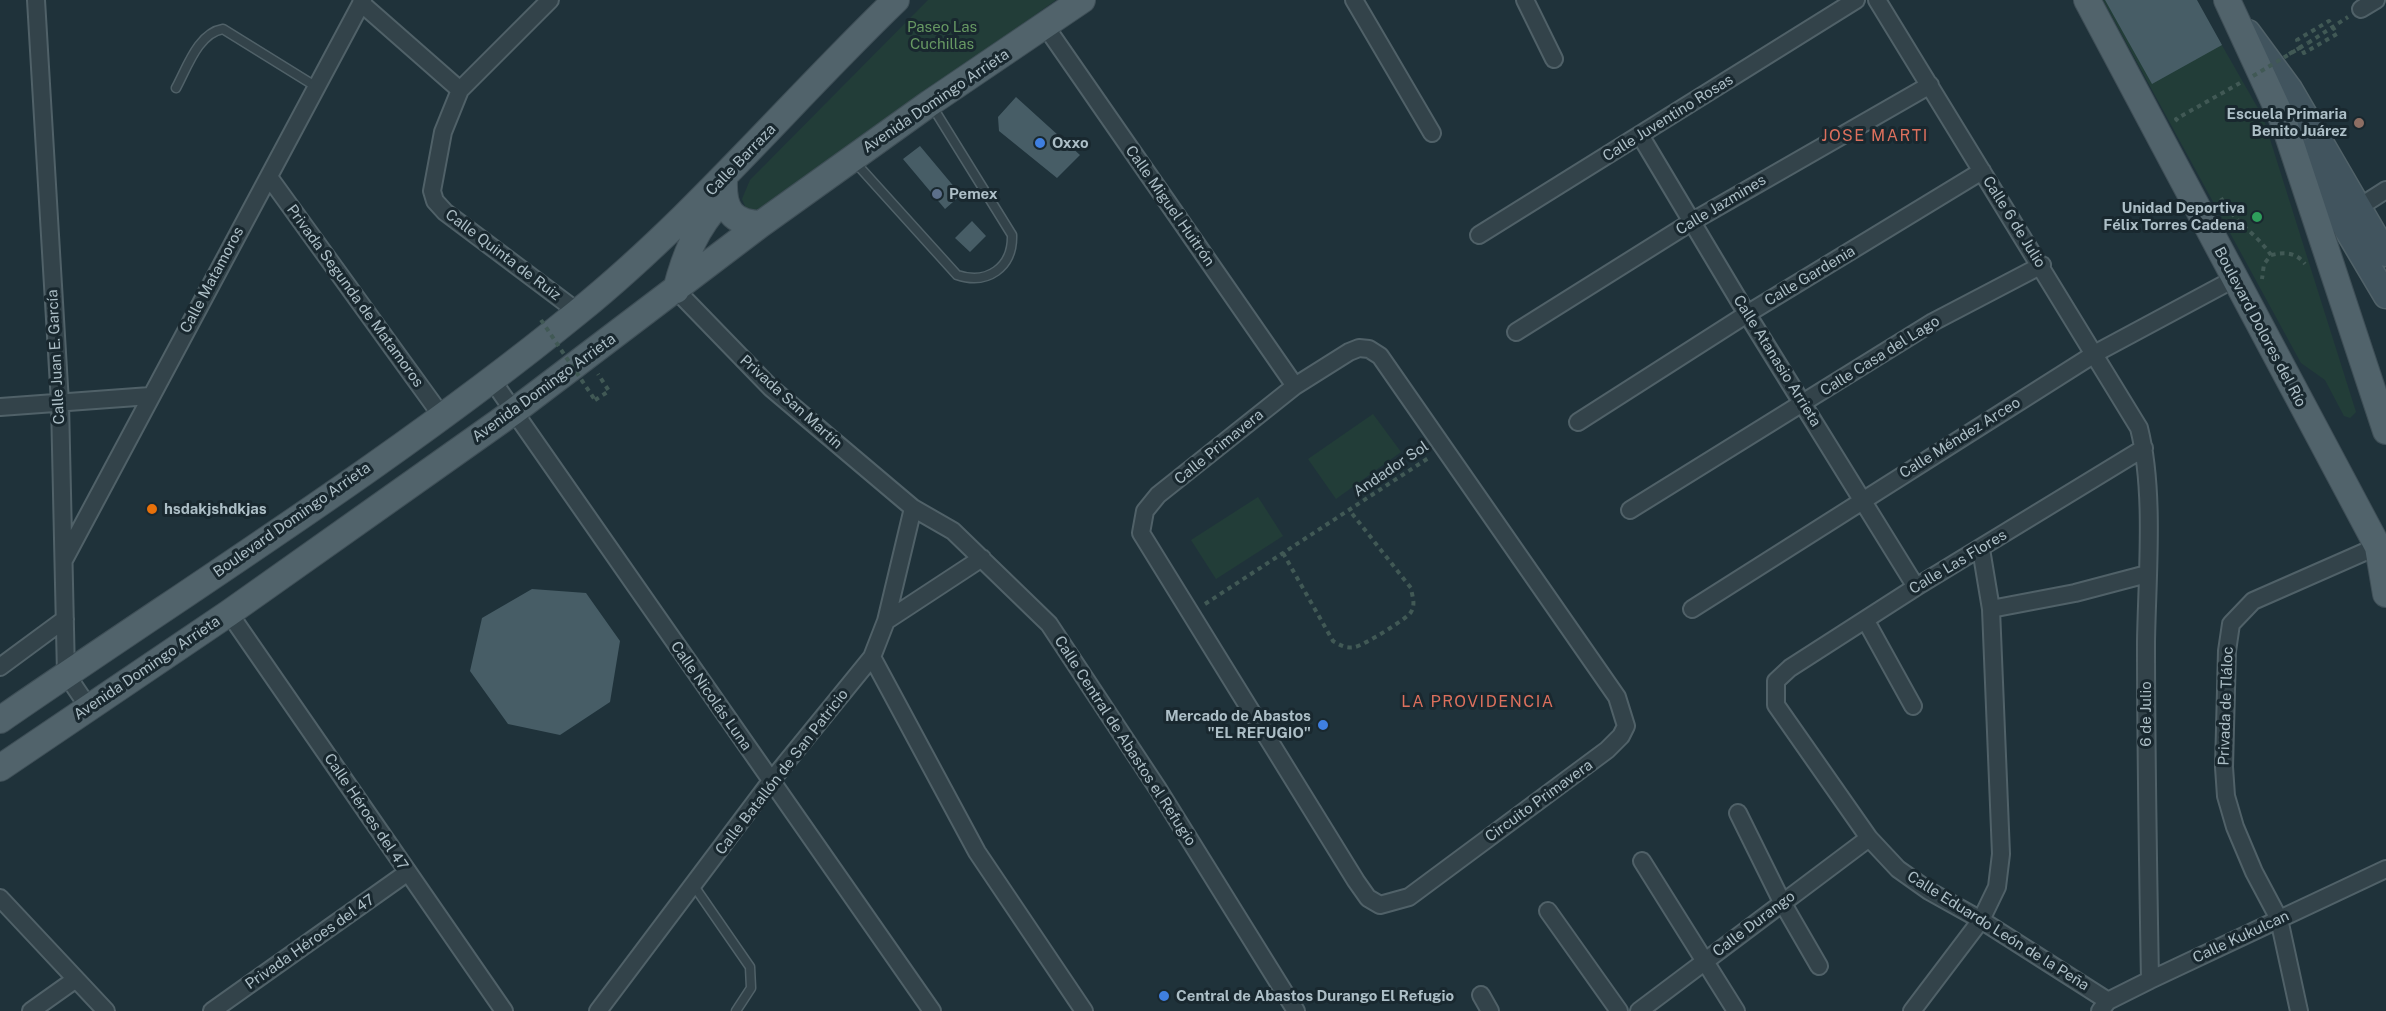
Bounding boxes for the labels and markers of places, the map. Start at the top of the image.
place label: Escuela Primaria Benito Juárez [2227,105,2347,140]
marker: Escuela Primaria Benito Juárez [2352,116,2366,130]
place label: Oxxo [1052,134,1089,152]
marker: Oxxo [1033,136,1047,150]
place label: Pemex [949,185,997,203]
marker: Pemex [930,187,944,201]
place label: Unidad Deportiva Félix Torres Cadena [2103,199,2245,234]
marker: Unidad Deportiva Félix Torres Cadena [2250,210,2264,224]
place label: hsdakjshdkjas [164,500,267,518]
marker: hsdakjshdkjas [145,502,159,516]
place label: Mercado de Abastos "EL REFUGIO" [1165,707,1311,742]
marker: Mercado de Abastos "EL REFUGIO" [1316,718,1330,732]
place label: Central de Abastos Durango El Refugio [1176,987,1454,1005]
marker: Central de Abastos Durango El Refugio [1157,989,1171,1003]

